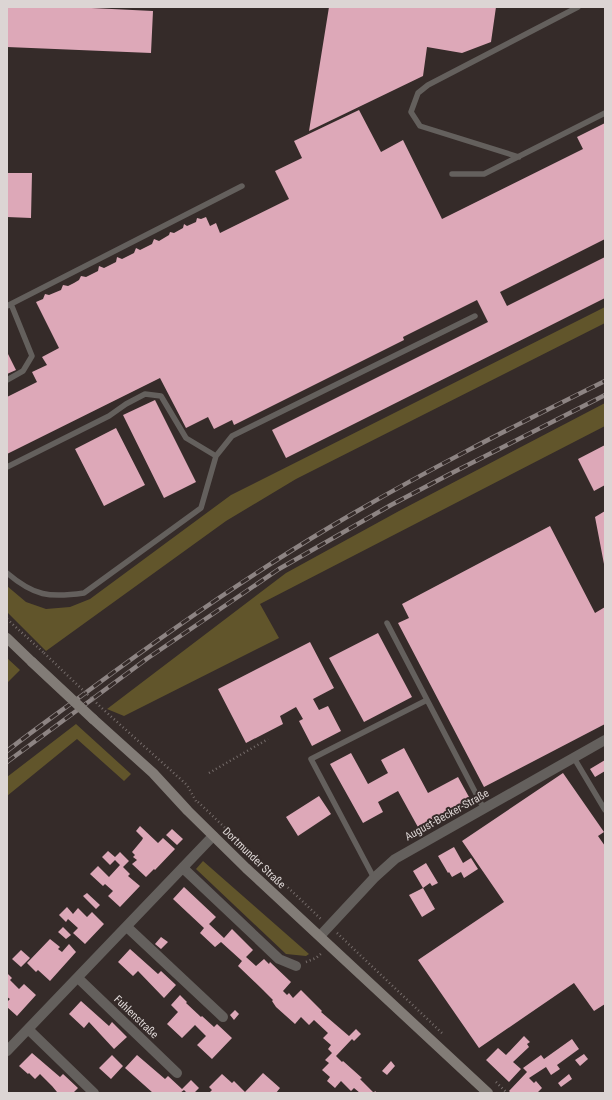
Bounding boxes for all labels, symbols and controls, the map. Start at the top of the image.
street label: August-Becker-Straße [403,787,491,843]
street label: Dortmunder Straße [220,825,288,891]
street label: Fuhlenstraße [111,993,161,1041]

